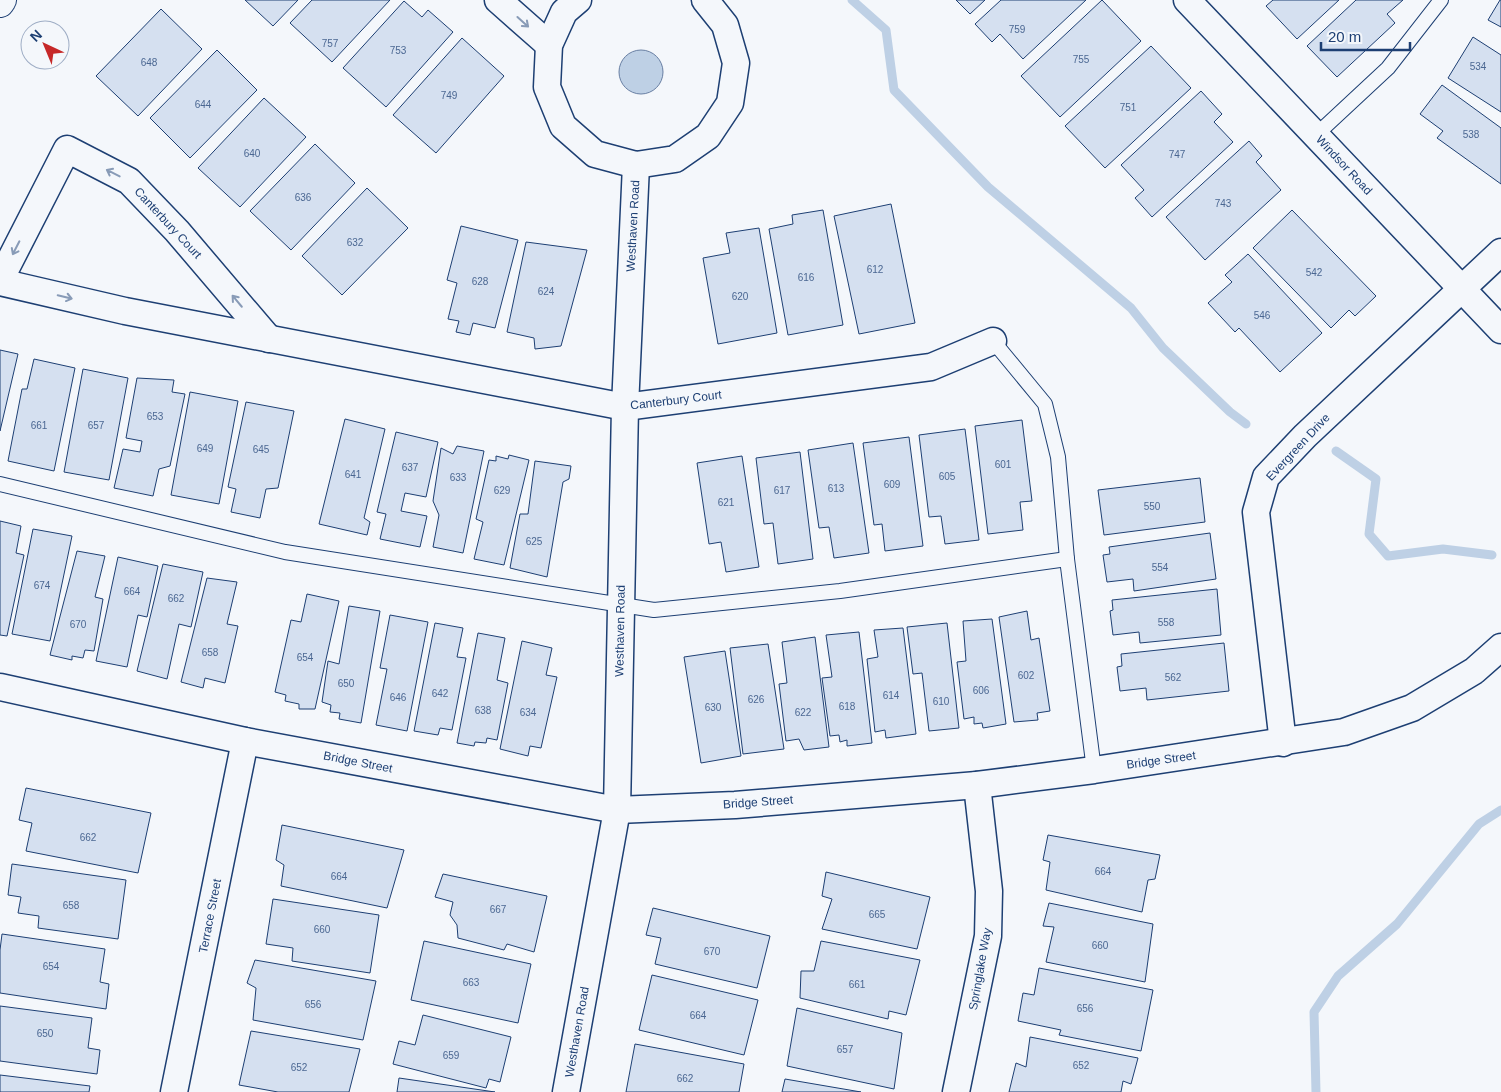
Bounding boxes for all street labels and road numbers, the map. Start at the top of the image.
street label: Windsor Road [1313,132,1375,198]
street label: Westhaven Road [624,180,642,272]
street label: Canterbury Court [131,185,205,262]
street label: Canterbury Court [629,387,723,413]
street label: Evergreen Drive [1263,410,1333,483]
street label: Westhaven Road [612,585,628,677]
street label: Bridge Street [322,748,394,776]
street label: Bridge Street [1125,748,1197,772]
street label: Bridge Street [723,793,794,811]
street label: Terrace Street [196,877,224,954]
street label: Springlake Way [966,927,994,1011]
street label: Westhaven Road [562,986,592,1078]

